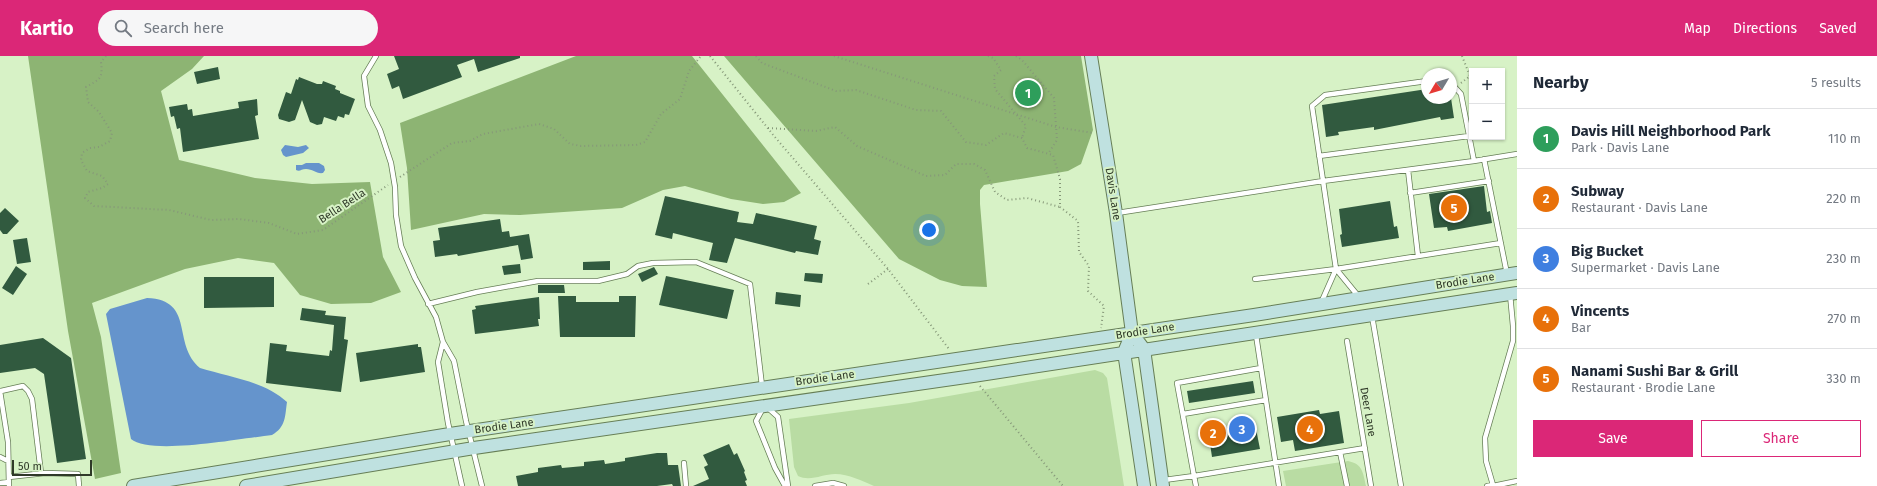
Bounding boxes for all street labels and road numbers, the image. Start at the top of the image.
street label: Davis Lane [1102,167,1124,221]
street label: Bella Bella [316,186,368,226]
street label: Brodie Lane [1435,270,1495,292]
street label: Brodie Lane [1115,320,1175,342]
street label: Brodie Lane [795,367,855,389]
street label: Deer Lane [1357,386,1379,438]
street label: Brodie Lane [474,415,534,437]

